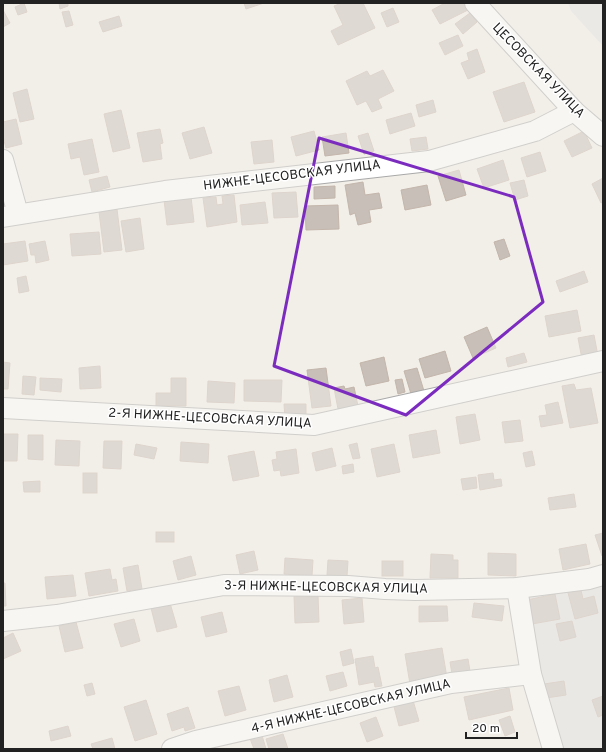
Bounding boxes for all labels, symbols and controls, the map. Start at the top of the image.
street label: ЦЕСОВСКАЯ УЛИЦА [488,20,588,122]
street label: НИЖНЕ-ЦЕСОВСКАЯ УЛИЦА [202,157,382,195]
street label: 2-Я НИЖНЕ-ЦЕСОВСКАЯ УЛИЦА [108,406,312,432]
street label: 3-Я НИЖНЕ-ЦЕСОВСКАЯ УЛИЦА [224,578,428,598]
street label: 4-Я НИЖНЕ-ЦЕСОВСКАЯ УЛИЦА [250,676,452,738]
scale bar [466,714,517,740]
text: 20 m [472,721,500,737]

